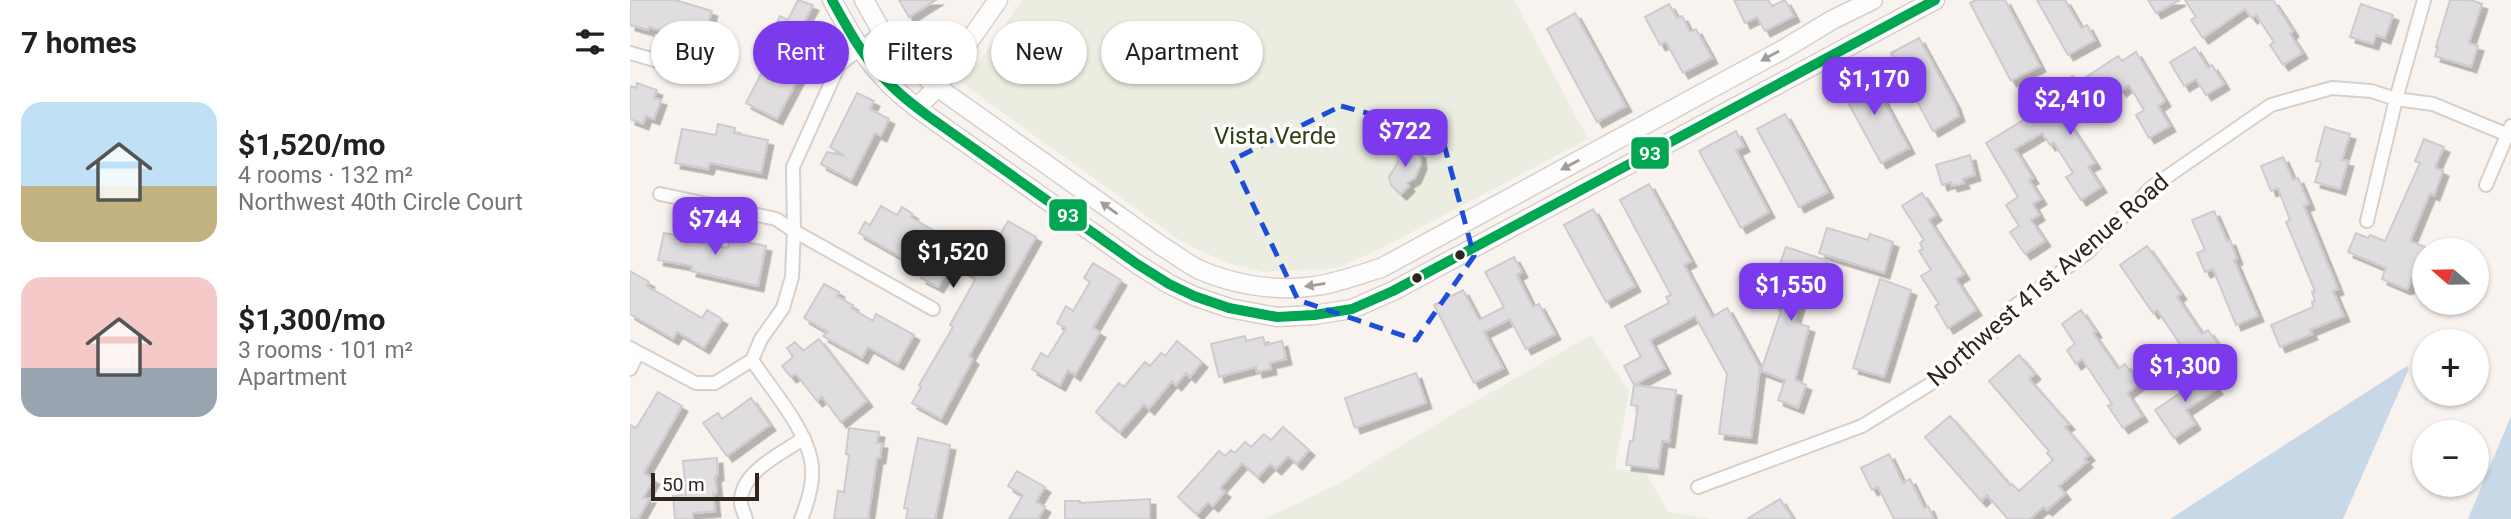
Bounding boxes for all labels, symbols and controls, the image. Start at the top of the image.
chip: Buy [651,21,739,84]
chip: Rent [753,21,849,84]
chip: Filters [863,21,977,84]
chip: New [991,21,1087,84]
chip: Apartment [1101,21,1263,84]
icon: filters [571,23,609,61]
text: 7 homes [21,25,137,60]
one-way arrow [1760,50,1780,62]
pin: $1,170 [1817,58,1931,117]
text: $1,170 [1838,66,1910,93]
pin: $2,410 [2013,78,2127,137]
text: $2,410 [2034,86,2106,113]
pin: $722 [1364,110,1446,169]
text: $722 [1379,118,1431,145]
park label: Vista Verde [1214,122,1336,150]
text: $1,520/mo [238,127,386,162]
icon: home [77,130,161,214]
line badge: 93 [1630,136,1670,170]
text: 93 [1639,142,1661,165]
one-way arrow [1561,159,1580,171]
text: 4 rooms · 132 m² [238,162,413,189]
street label: Northwest 41st Avenue Road [1922,168,2174,392]
text: Northwest 40th Circle Court [238,189,523,216]
pin: $744 [674,198,756,257]
line badge: 93 [1048,198,1088,232]
one-way arrow [1100,202,1118,216]
text: 93 [1057,204,1079,227]
text: $744 [689,206,741,233]
pin: $1,520 [896,230,1010,290]
north arrow [2412,238,2488,315]
map controls [2412,238,2489,497]
text: $1,520 [917,239,989,266]
unlabelled marker [1453,248,1467,262]
pin: $1,550 [1734,264,1848,323]
unlabelled marker [1410,271,1424,285]
text: $1,550 [1755,272,1827,299]
one-way arrow [1304,280,1326,291]
text: $1,300/mo [238,302,386,337]
icon: home [77,305,161,389]
button: + [2412,329,2489,406]
text: 3 rooms · 101 m² [238,337,413,364]
pin: $1,300 [2128,344,2242,404]
text: $1,300 [2149,353,2221,380]
text: Apartment [238,364,347,391]
button: − [2412,420,2489,497]
scale bar [651,470,760,502]
text: 50 m [662,473,705,496]

